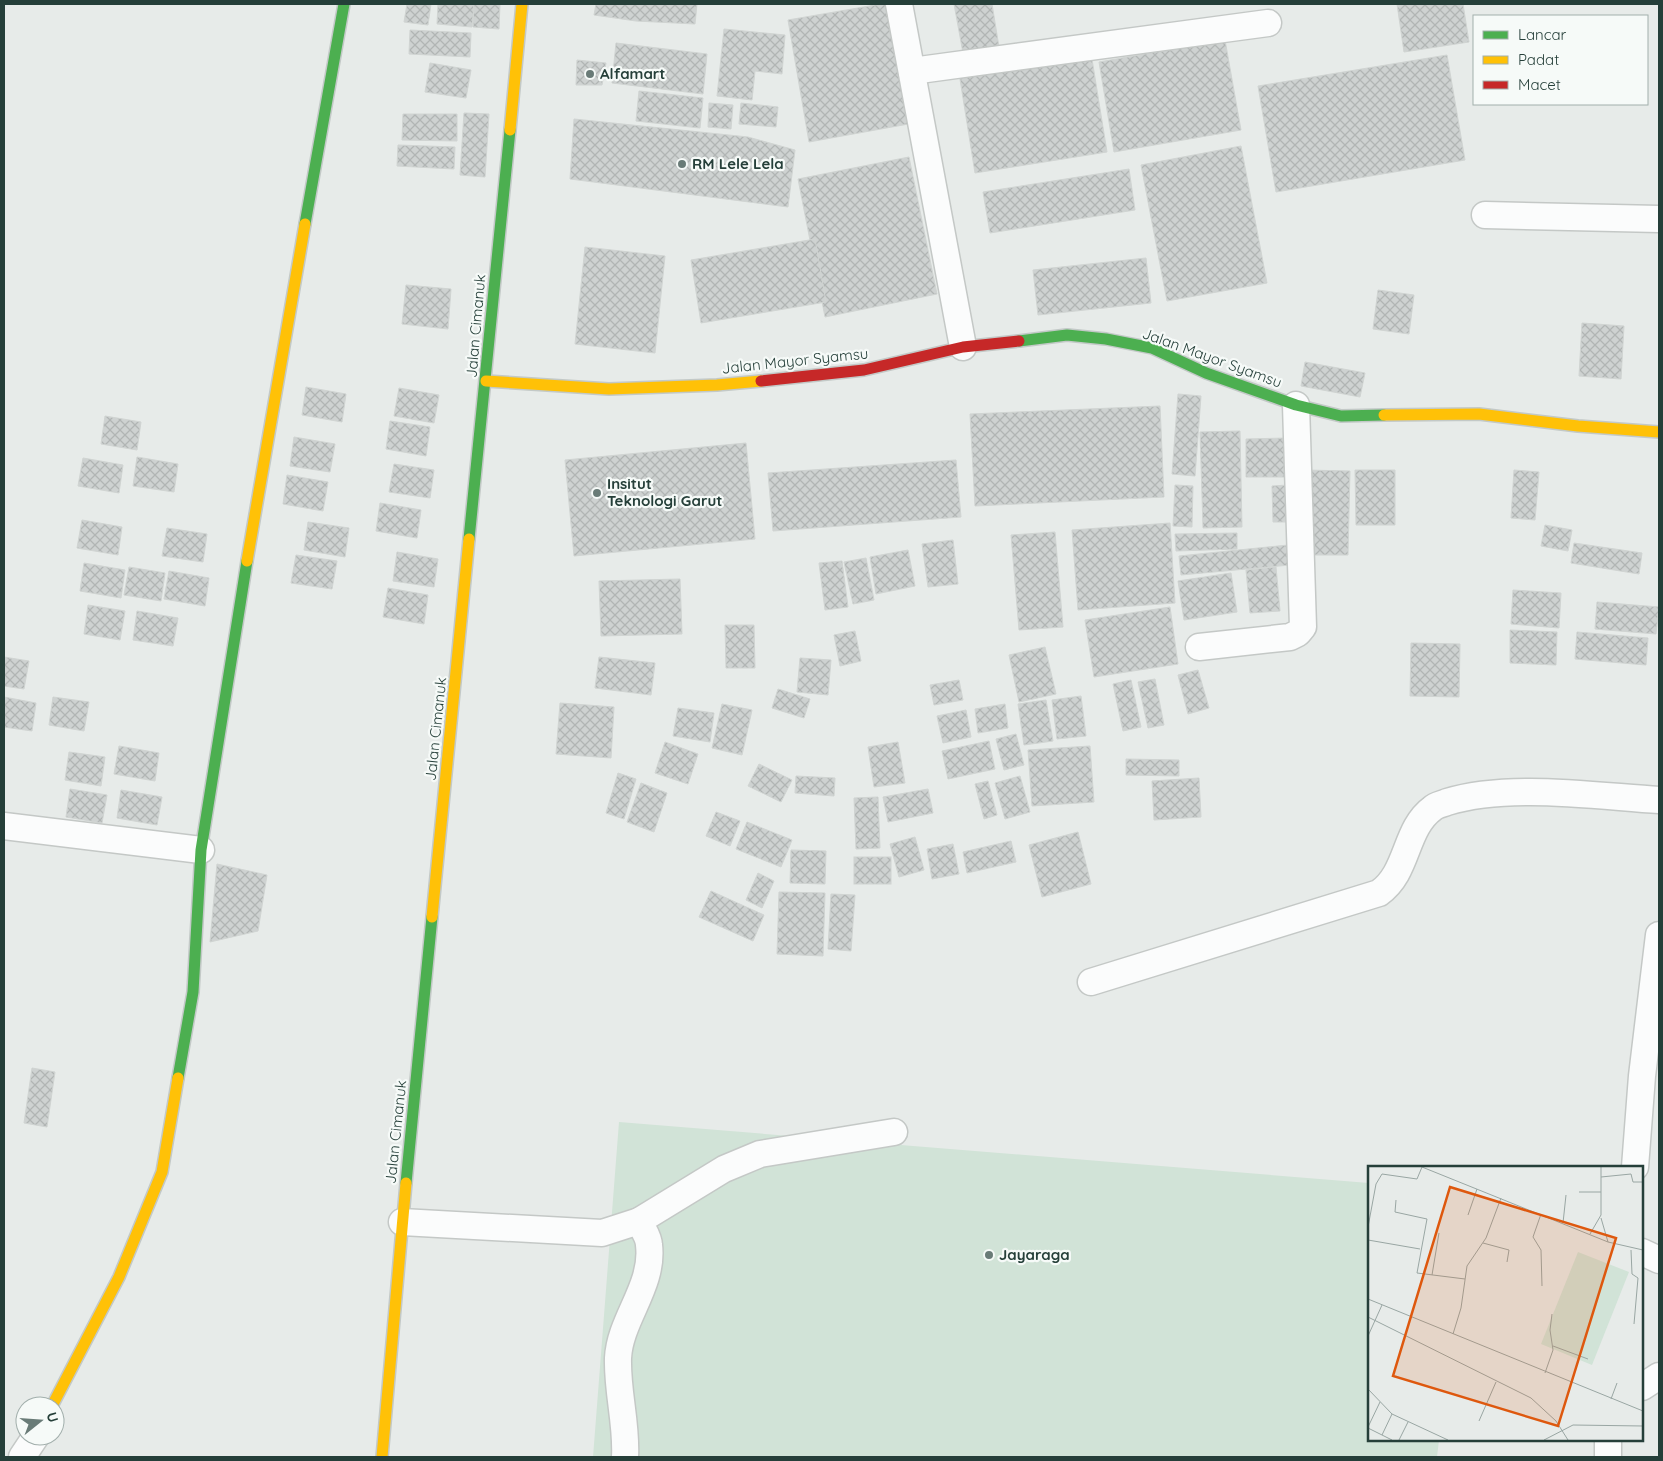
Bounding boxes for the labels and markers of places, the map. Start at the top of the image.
place label: Alfamart [600,64,666,83]
marker: Alfamart [584,68,596,80]
place label: RM Lele Lela [692,154,784,173]
marker: RM Lele Lela [676,158,688,170]
place label: Insitut Teknologi Garut [607,474,722,510]
marker: Insitut Teknologi Garut [591,487,603,499]
place label: Jayaraga [999,1245,1070,1264]
marker: Jayaraga [983,1249,995,1261]

